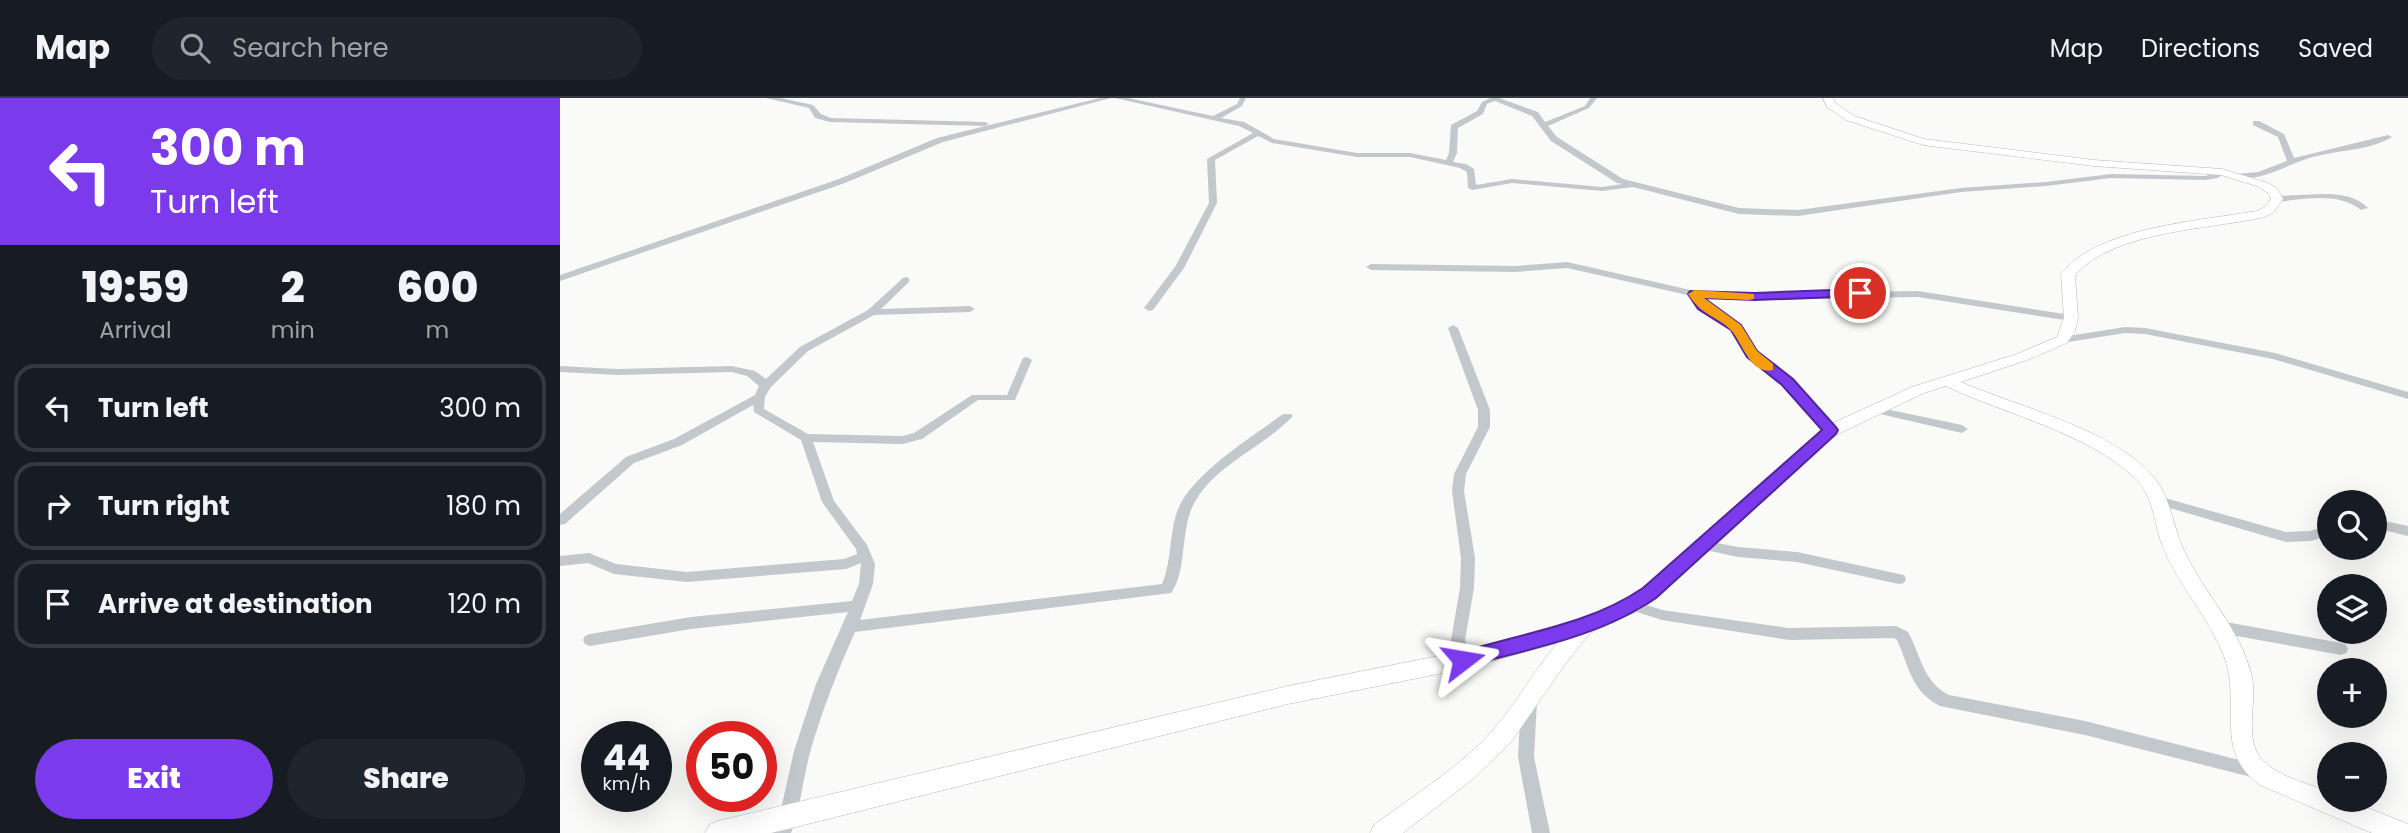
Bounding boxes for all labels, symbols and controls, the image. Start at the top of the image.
search box [152,17,642,80]
text: Map [35,24,110,71]
icon: search [176,29,214,67]
text: Search here [232,30,389,66]
text: Map [2050,32,2103,65]
text: Directions [2141,32,2260,65]
text: Saved [2298,32,2373,65]
text: 300 m [150,114,306,182]
icon: left [35,126,126,217]
text: Turn left [150,179,279,224]
text: 19:59 [82,258,189,317]
text: 2 [281,258,305,317]
text: 600 [396,258,478,317]
pin [1830,263,1890,323]
icon: arrive [1841,274,1879,312]
text: Arrival [99,314,172,346]
text: min [271,314,315,346]
text: m [426,314,449,346]
icon: left [39,389,77,427]
text: Turn left [98,390,209,426]
text: 300 m [439,390,521,426]
icon: right [39,487,77,525]
text: Turn right [98,488,230,524]
text: 180 m [446,488,521,524]
map controls [2317,490,2387,812]
button: search [2317,490,2387,560]
button: layers [2317,574,2387,644]
icon: arrive [39,585,77,623]
text: Arrive at destination [98,586,373,622]
text: 120 m [448,586,521,622]
position arrow [1426,623,1500,697]
button: + [2317,658,2387,728]
speed limit sign: 50 [686,721,777,812]
text: 44 [603,733,650,782]
button: Exit [35,739,273,819]
button: Share [287,739,525,819]
button: − [2317,742,2387,812]
text: km/h [603,771,650,796]

